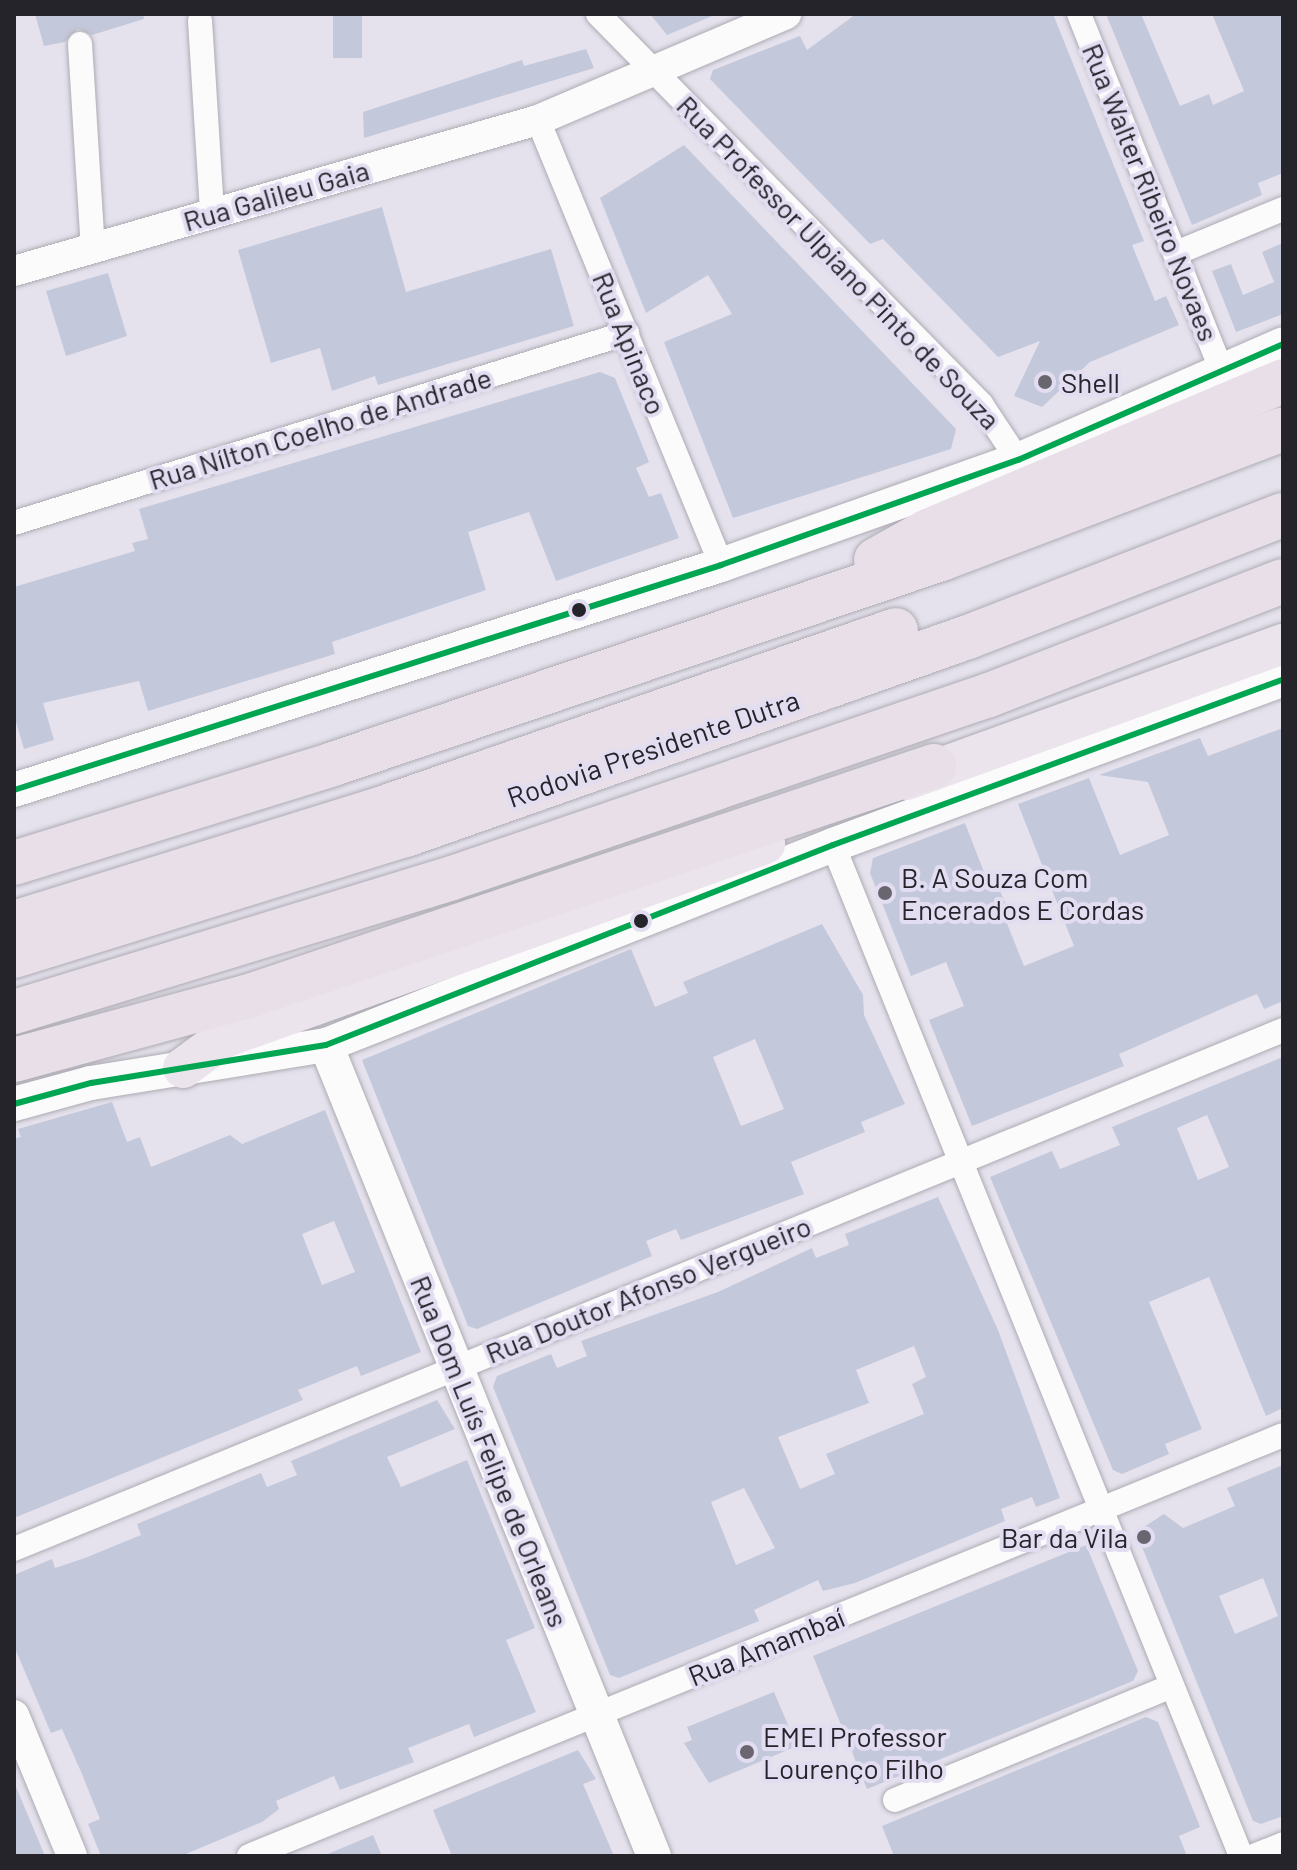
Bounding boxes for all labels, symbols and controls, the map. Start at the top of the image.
street label: Rua Walter Ribeiro Novaes [1076,38,1226,346]
street label: Rua Professor Ulpiano Pinto de Souza [670,88,1008,436]
street label: Rua Galileu Gaia [179,152,373,238]
street label: Rua Apinaco [586,267,674,419]
street label: Rua Nílton Coelho de Andrade [145,360,495,496]
place label: Shell [1061,365,1120,399]
marker: Shell [1036,373,1054,391]
unlabelled marker [571,602,587,618]
street label: Rodovia Presidente Dutra [503,682,803,814]
place label: B. A Souza Com Encerados E Cordas [901,860,1144,926]
marker: B. A Souza Com Encerados E Cordas [876,884,894,902]
unlabelled marker [633,913,649,929]
street label: Rua Doutor Afonso Vergueiro [481,1208,815,1370]
street label: Rua Dom Luís Felipe de Orleans [404,1270,576,1632]
place label: Bar da Vila [1001,1520,1128,1554]
marker: Bar da Vila [1135,1528,1153,1546]
street label: Rua Amambaí [683,1599,849,1693]
place label: EMEI Professor Lourenço Filho [763,1719,947,1785]
marker: EMEI Professor Lourenço Filho [738,1743,756,1761]

